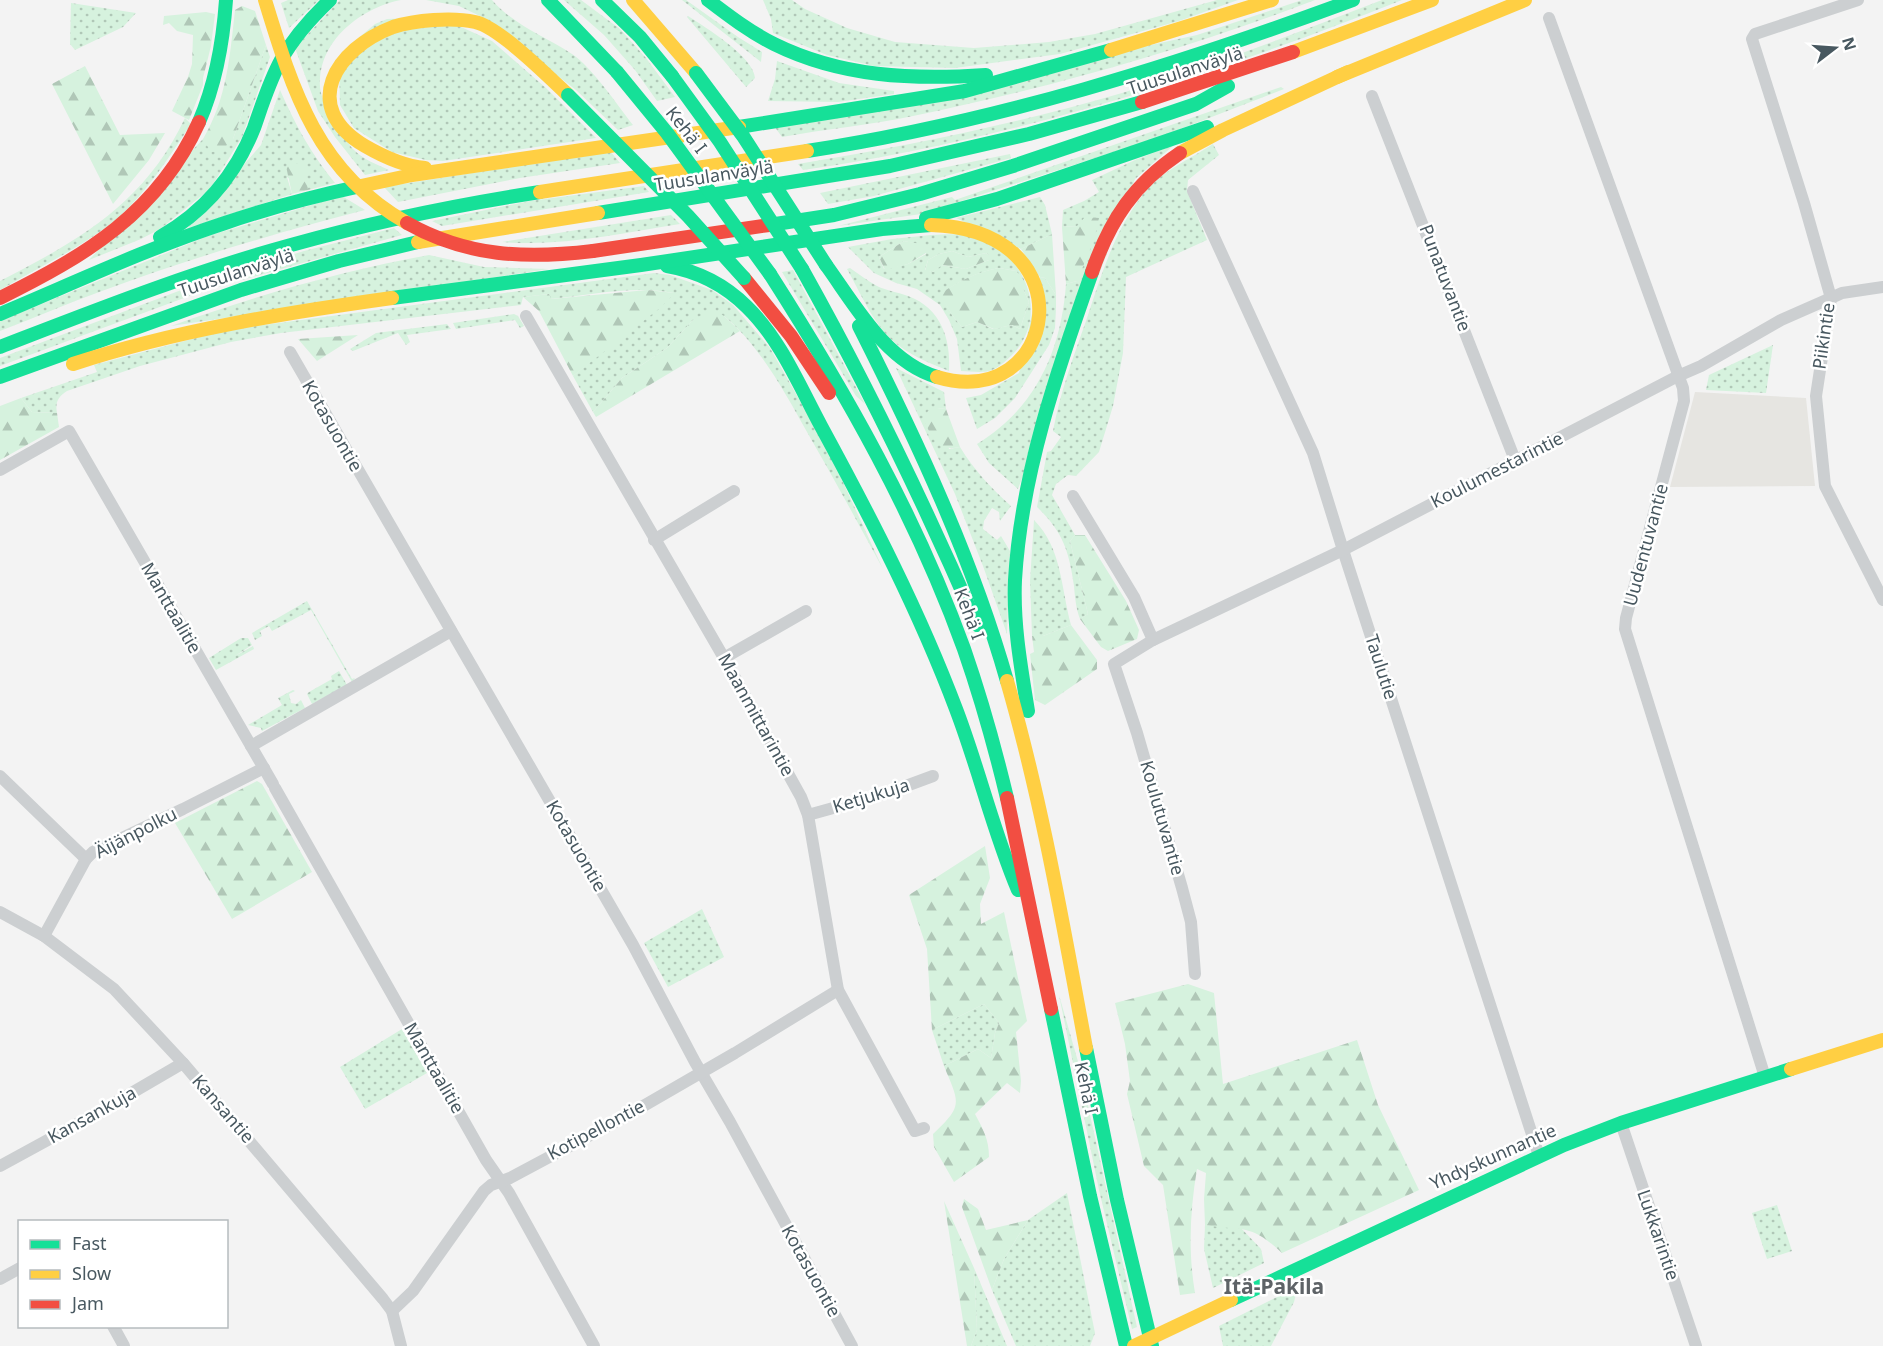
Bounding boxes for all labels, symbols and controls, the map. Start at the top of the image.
north arrow [1805,18,1865,78]
text: N [1837,34,1862,53]
street label: Tuusulanväylä [1124,40,1246,100]
street label: Kehä I [661,101,713,158]
street label: Tuusulanväylä [653,154,775,196]
street label: Punatuvantie [1415,221,1477,334]
street label: Tuusulanväylä [175,242,297,302]
street label: Piikintie [1806,301,1840,371]
street label: Kotasuontie [297,375,369,476]
street label: Koulumestarintie [1426,425,1567,513]
street label: Uudentuvantie [1617,481,1673,609]
street label: Manttaalitie [136,558,208,657]
street label: Kehä I [949,584,991,643]
street label: Taulutie [1360,631,1404,702]
street label: Maanmittarintie [713,649,801,780]
street label: Koulutuvantie [1135,758,1191,878]
street label: Ketjukuja [829,772,912,818]
street label: Kotasuontie [541,795,613,896]
street label: Äijänpolku [90,801,181,863]
street label: Manttaalitie [399,1018,471,1117]
street label: Kehä I [1070,1059,1104,1116]
street label: Kansantie [187,1069,260,1148]
street label: Kansankuja [43,1080,140,1148]
street label: Kotipellontie [543,1093,648,1165]
street label: Yhdyskunnantie [1426,1118,1559,1195]
street label: Lukkarintie [1632,1186,1686,1283]
legend [18,1220,228,1328]
street label: Kotasuontie [777,1220,847,1321]
text: Fast [72,1231,107,1255]
text: Slow [72,1261,111,1285]
district label: Itä-Pakila [1224,1272,1324,1300]
text: Jam [70,1291,104,1315]

